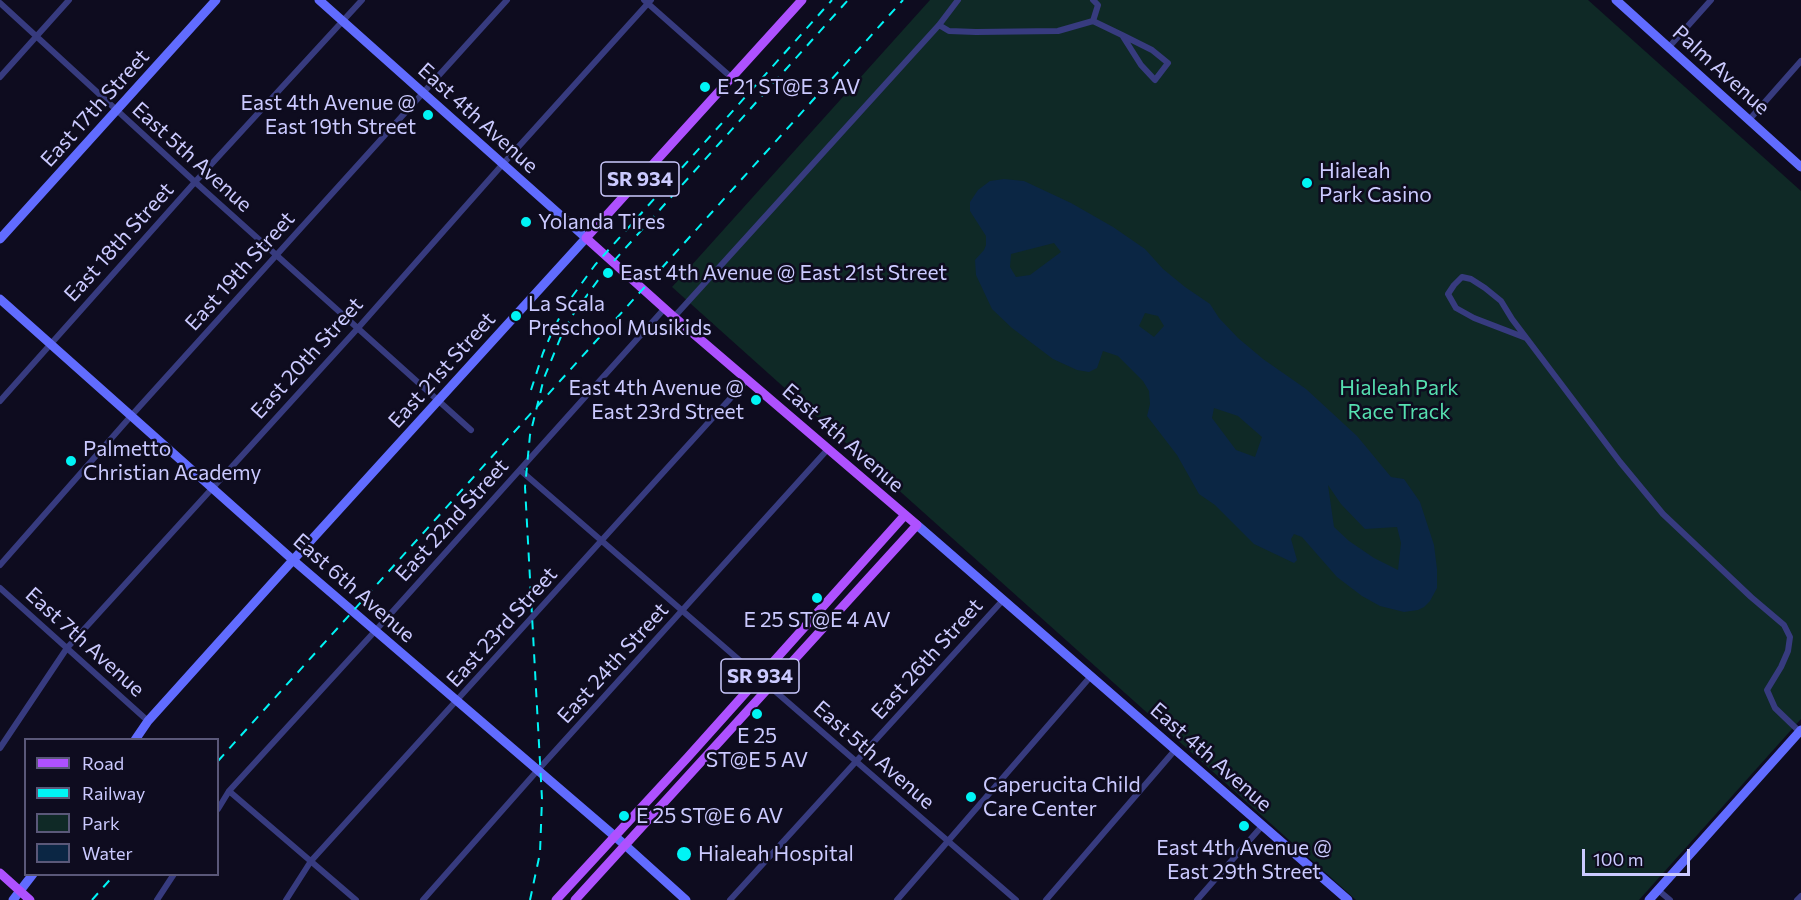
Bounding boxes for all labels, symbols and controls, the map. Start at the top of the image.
street label: Palm Avenue [1667,20,1775,120]
street label: East 17th Street [36,44,154,172]
street label: East 4th Avenue [413,57,543,179]
place label: E 21 ST@E 3 AV [717,74,860,100]
marker: E 21 ST@E 3 AV [698,80,712,94]
place label: East 4th Avenue @ East 19th Street [241,90,416,140]
street label: East 5th Avenue [127,97,257,217]
marker: East 4th Avenue @ East 19th Street [421,108,435,122]
place label: Hialeah Park Casino [1319,158,1432,208]
road number: SR 934 [601,162,679,196]
marker: Hialeah Park Casino [1300,176,1314,190]
street label: East 18th Street [59,177,179,307]
street label: East 19th Street [180,206,300,336]
place label: Yolanda Tires [538,209,665,235]
marker: Yolanda Tires [519,215,533,229]
place label: East 4th Avenue @ East 21st Street [620,260,947,286]
marker: East 4th Avenue @ East 21st Street [601,266,615,280]
place label: La Scala Preschool Musikids [528,291,712,341]
street label: East 20th Street [246,292,368,424]
street label: East 21st Street [383,307,501,433]
marker: La Scala Preschool Musikids [509,309,523,323]
place label: East 4th Avenue @ East 23rd Street [569,375,744,425]
park label: Hialeah Park Race Track [1339,375,1459,425]
street label: East 4th Avenue [777,378,909,498]
marker: East 4th Avenue @ East 23rd Street [749,393,763,407]
place label: Palmetto Christian Academy [83,436,261,486]
street label: East 22nd Street [390,453,514,587]
marker: Palmetto Christian Academy [64,454,78,468]
street label: East 6th Avenue [288,528,420,648]
street label: East 23rd Street [442,562,562,692]
street label: East 7th Avenue [20,582,150,702]
marker: E 25 ST@E 4 AV [810,591,824,605]
street label: East 26th Street [866,593,988,725]
street label: East 24th Street [552,598,674,728]
place label: E 25 ST@E 4 AV [743,607,891,633]
road number: SR 934 [721,659,799,693]
street label: East 5th Avenue [808,696,940,814]
street label: East 4th Avenue [1145,697,1277,817]
marker: E 25 ST@E 5 AV [750,707,764,721]
place label: E 25 ST@E 5 AV [706,723,808,773]
legend [24,738,219,876]
text: Road [82,752,124,774]
place label: Caperucita Child Care Center [983,772,1141,822]
text: Railway [82,782,145,804]
marker: Caperucita Child Care Center [964,790,978,804]
place label: E 25 ST@E 6 AV [636,803,783,829]
marker: E 25 ST@E 6 AV [617,809,631,823]
text: Park [82,812,120,834]
marker: East 4th Avenue @ East 29th Street [1237,819,1251,833]
place label: East 4th Avenue @ East 29th Street [1156,835,1332,885]
scale bar [1585,837,1693,875]
place label: Hialeah Hospital [698,841,854,867]
text: Water [82,842,133,864]
marker: Hialeah Hospital [675,845,693,863]
text: 100 m [1593,848,1643,870]

